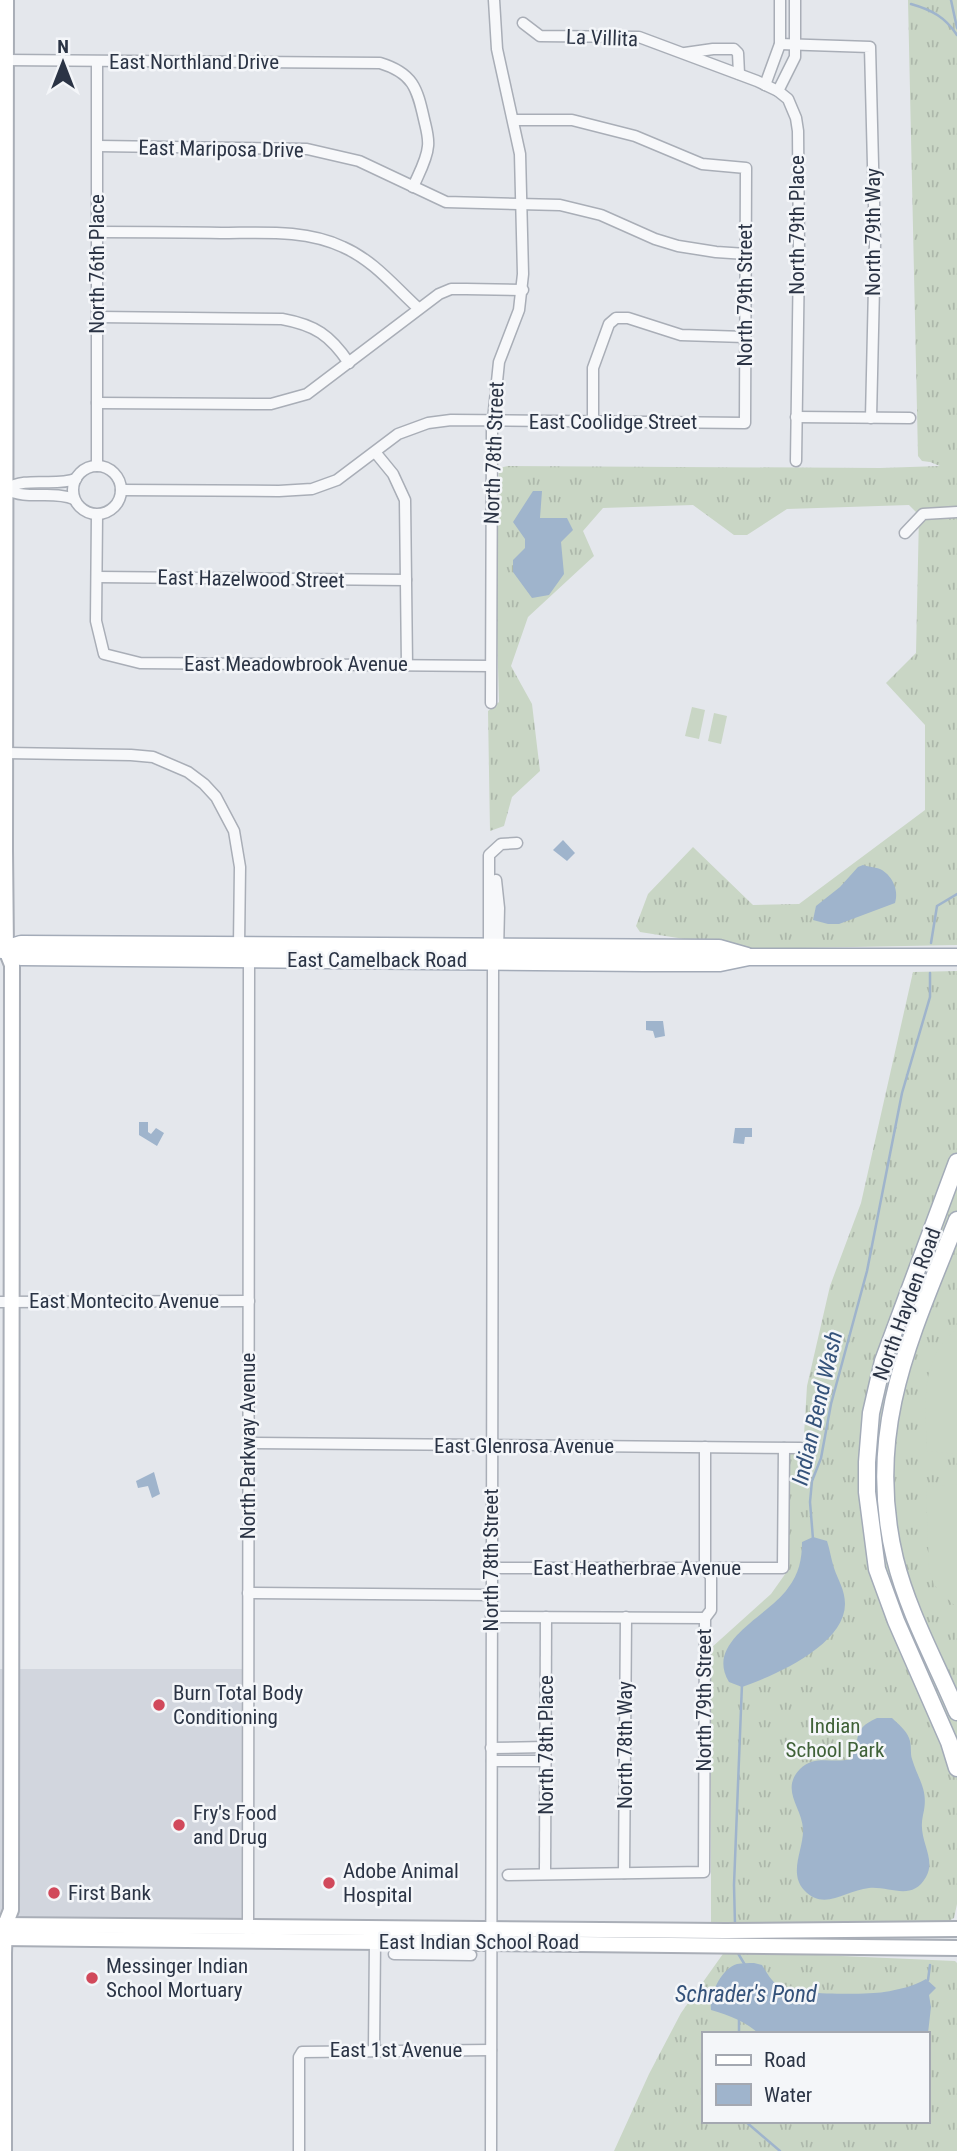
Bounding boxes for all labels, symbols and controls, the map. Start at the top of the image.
street label: La Villita [566,25,638,51]
north arrow [28,28,98,98]
text: N [57,35,69,58]
street label: East Northland Drive [109,50,279,74]
street label: East Mariposa Drive [138,136,304,162]
street label: North 79th Place [785,155,809,295]
street label: North 79th Way [861,168,885,296]
street label: North 76th Place [85,194,109,334]
street label: North 79th Street [733,224,757,366]
street label: North 78th Street [480,381,508,525]
street label: East Coolidge Street [529,410,697,434]
street label: East Hazelwood Street [157,565,345,593]
street label: East Meadowbrook Avenue [184,652,408,676]
street label: East Camelback Road [287,948,467,972]
street label: North Hayden Road [868,1224,946,1384]
street label: East Montecito Avenue [29,1289,219,1313]
water label: Indian Bend Wash [787,1328,848,1488]
street label: North Parkway Avenue [236,1353,260,1539]
street label: East Glenrosa Avenue [434,1434,614,1458]
street label: North 78th Street [479,1489,503,1631]
street label: East Heatherbrae Avenue [533,1556,741,1580]
street label: North 79th Street [692,1629,716,1771]
street label: North 78th Place [534,1675,558,1815]
place label: Burn Total Body Conditioning [173,1681,303,1729]
street label: North 78th Way [613,1681,637,1809]
marker: Burn Total Body Conditioning [151,1697,167,1713]
park label: Indian School Park [786,1714,885,1762]
place label: Fry's Food and Drug [193,1801,277,1849]
marker: Fry's Food and Drug [171,1817,187,1833]
place label: Adobe Animal Hospital [343,1859,459,1907]
marker: Adobe Animal Hospital [321,1875,337,1891]
place label: First Bank [68,1881,152,1905]
marker: First Bank [46,1885,62,1901]
street label: East Indian School Road [379,1930,579,1954]
place label: Messinger Indian School Mortuary [106,1954,248,2002]
marker: Messinger Indian School Mortuary [84,1970,100,1986]
water label: Schrader's Pond [675,1981,818,2008]
legend [702,2032,929,2123]
street label: East 1st Avenue [330,2038,462,2062]
text: Road [764,2048,806,2072]
text: Water [764,2083,812,2107]

